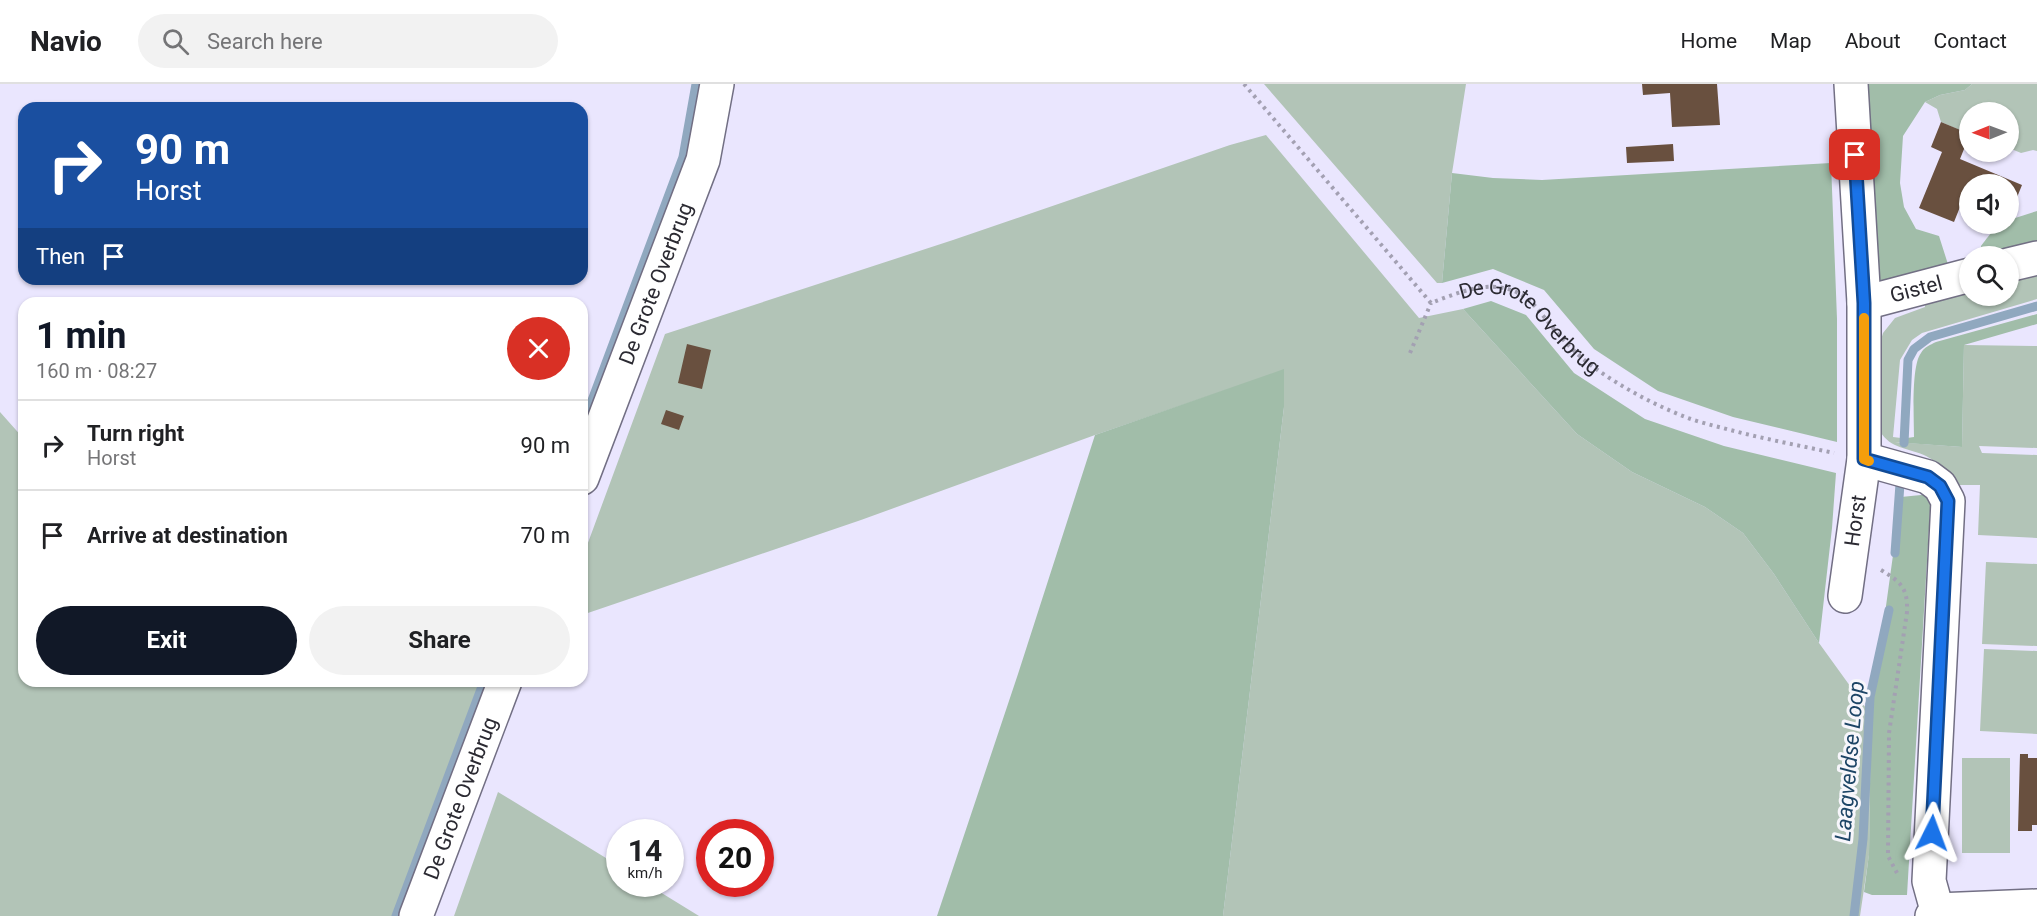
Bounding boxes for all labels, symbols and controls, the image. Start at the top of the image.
search box [138,14,558,68]
text: Navio [30,25,102,58]
icon: search [159,25,192,58]
text: Search here [207,29,323,54]
text: Home [1681,29,1737,53]
text: Map [1770,29,1812,53]
text: About [1845,29,1901,53]
text: Contact [1934,29,2007,53]
north arrow [1959,102,2019,162]
map controls [1959,102,2019,306]
text: 90 m [135,125,230,174]
icon: right [36,126,114,204]
pin [1829,129,1880,180]
icon: arrive [1838,138,1871,171]
button: sound [1959,174,2019,234]
text: Horst [135,175,202,207]
street label: De Grote Overbrug [614,199,698,368]
icon: arrive [97,240,130,273]
text: Then [36,244,85,269]
button: search [1959,246,2019,306]
street label: Gistel [1887,271,1945,308]
street label: De Grote Overbrug [1456,275,1605,380]
text: 1 min [36,315,127,357]
button: close [507,317,570,380]
text: 160 m · 08:27 [36,359,157,383]
text: Turn right [87,421,184,446]
icon: right [36,429,69,462]
text: 90 m [521,433,570,458]
text: Horst [87,446,136,470]
street label: Horst [1840,493,1871,548]
icon: arrive [36,519,69,552]
text: Arrive at destination [87,523,288,548]
text: 70 m [521,523,570,548]
button: Exit [36,606,297,675]
button: Share [309,606,570,675]
water label: Laagveldse Loop [1830,680,1869,842]
street label: De Grote Overbrug [419,714,502,883]
position arrow [1900,801,1964,865]
speed limit sign: 20 [696,819,774,897]
text: 14 [628,833,662,868]
text: km/h [627,864,663,882]

